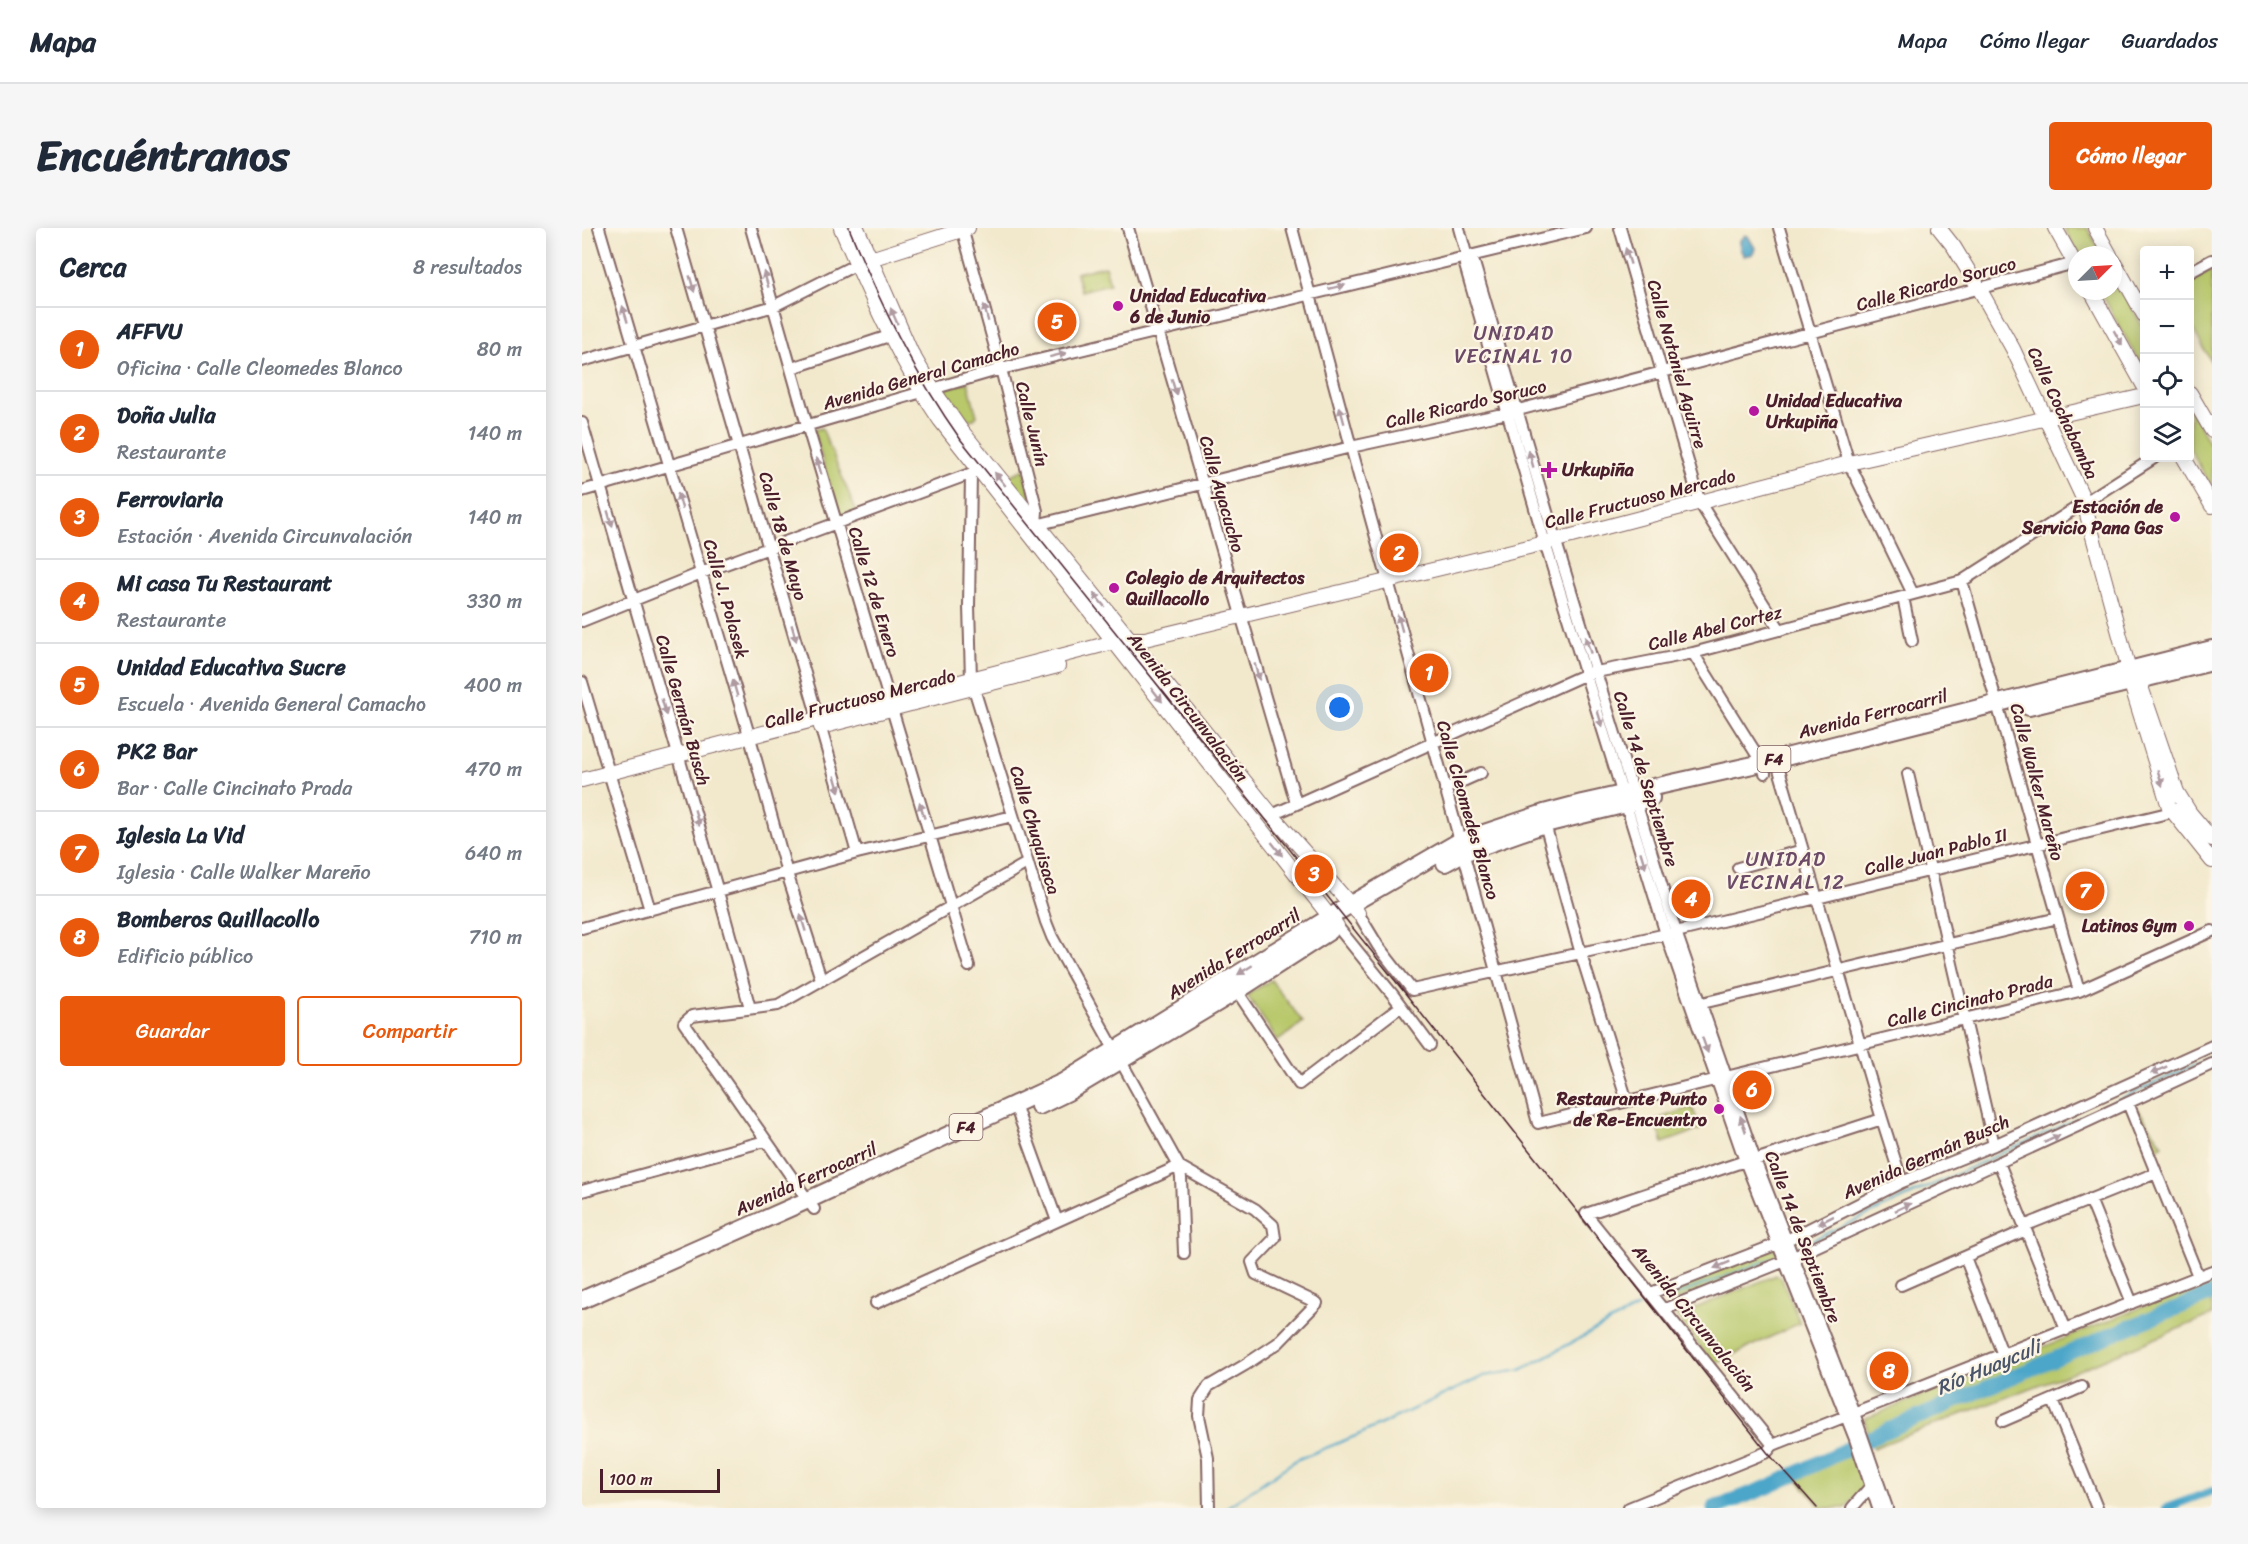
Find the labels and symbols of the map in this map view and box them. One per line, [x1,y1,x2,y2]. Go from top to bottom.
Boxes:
north arrow [2068,246,2122,300]
one-way arrow [1623,247,1632,265]
street label: Calle Ricardo Soruco [1852,247,2020,321]
one-way arrow [761,270,770,288]
one-way arrow [688,275,697,293]
street label: Calle Nataniel Aguirre [1638,276,1717,453]
place label: Unidad Educativa 6 de Junio [1129,280,1267,333]
one-way arrow [1328,282,1346,292]
marker: Unidad Educativa 6 de Junio [1111,299,1125,313]
pin: 5 [1038,300,1076,344]
one-way arrow [981,304,990,322]
one-way arrow [620,305,629,323]
one-way arrow [889,307,899,325]
district label: UNIDAD VECINAL 10 [1454,316,1574,374]
one-way arrow [2113,330,2123,347]
street label: Avenida General Camacho [818,333,1023,420]
street label: Calle Cochabamba [2018,341,2108,485]
one-way arrow [1049,350,1067,360]
street label: Calle Ricardo Soruco [1382,370,1550,438]
street label: Calle Junín [1006,378,1058,470]
one-way arrow [1170,378,1179,396]
place label: Unidad Educativa Urkupiña [1766,385,1903,438]
marker: Unidad Educativa Urkupiña [1747,404,1761,418]
one-way arrow [1337,406,1346,424]
street label: Calle Ayacucho [1190,432,1254,556]
one-way arrow [1526,450,1535,468]
place label: Urkupiña [1562,454,1635,486]
one-way arrow [814,457,823,475]
street label: Calle Fructuoso Mercado [1541,460,1739,538]
marker: Urkupiña [1540,461,1558,479]
street label: Calle 18 de Mayo [749,468,817,604]
one-way arrow [993,471,1006,487]
place label: Estación de Servicio Pana Gas [2021,491,2164,544]
one-way arrow [675,492,684,510]
one-way arrow [606,510,615,528]
marker: Estación de Servicio Pana Gas [2168,510,2182,524]
street label: Calle 12 de Enero [839,523,909,661]
pin: 2 [1380,530,1418,576]
street label: Calle J. Polasek [694,535,758,663]
place label: Colegio de Arquitectos Quillacollo [1125,562,1305,615]
marker: Colegio de Arquitectos Quillacollo [1107,581,1121,595]
one-way arrow [1093,593,1106,608]
street label: Calle Abel Cortez [1645,596,1786,660]
one-way arrow [1394,614,1404,632]
one-way arrow [789,624,799,642]
street label: Avenida Circunvalación [1118,624,1257,789]
street label: Calle Germán Busch [646,631,720,789]
one-way arrow [1583,636,1593,654]
pin: 1 [1410,650,1448,696]
street label: Calle Fructuoso Mercado [761,660,959,738]
one-way arrow [1253,663,1262,681]
one-way arrow [730,679,739,697]
street label: Avenida Ferrocarril [1794,680,1952,748]
one-way arrow [1150,687,1163,703]
street label: Calle 14 de Septiembre [1604,687,1688,871]
your location [1325,693,1354,722]
one-way arrow [660,698,669,716]
street label: Calle Walker Mareño [2001,700,2073,864]
one-way arrow [1596,710,1605,728]
street label: Calle Cleomedes Blanco [1427,717,1509,903]
road number: F4 [1758,746,1790,772]
street label: Calle Chuquisaca [1000,761,1070,899]
one-way arrow [2156,769,2165,787]
one-way arrow [833,775,842,793]
one-way arrow [917,801,926,819]
one-way arrow [693,809,702,827]
street label: Calle Juan Pablo II [1861,819,2011,885]
one-way arrow [1270,841,1282,856]
district label: UNIDAD VECINAL 12 [1727,842,1845,900]
one-way arrow [1639,851,1649,869]
pin: 3 [1294,852,1334,896]
pin: 7 [2066,868,2104,914]
pin: 4 [1672,876,1710,922]
street label: Avenida Ferrocarril [1160,899,1308,1009]
place label: Latinos Gym [2082,910,2177,942]
one-way arrow [798,914,807,932]
marker: Latinos Gym [2182,919,2196,933]
one-way arrow [1237,965,1253,976]
street label: Calle Cincinato Prada [1884,965,2057,1037]
one-way arrow [1700,1036,1710,1054]
one-way arrow [2149,1065,2167,1075]
pin: 6 [1732,1068,1772,1112]
place label: Restaurante Punto de Re-Encuentro [1556,1083,1708,1136]
marker: Restaurante Punto de Re-Encuentro [1712,1102,1726,1116]
street label: Avenida Germán Busch [1836,1106,2015,1209]
road number: F4 [950,1114,982,1140]
one-way arrow [1738,1115,1747,1133]
street label: Avenida Ferrocarril [729,1133,883,1225]
one-way arrow [2043,1134,2060,1143]
street label: Calle 14 de Septiembre [1755,1146,1851,1328]
one-way arrow [1895,1202,1912,1211]
one-way arrow [1818,1216,1835,1225]
street label: Avenida Circunvalación [1623,1236,1764,1400]
one-way arrow [1713,1261,1731,1270]
water label: Río Huayculi [1931,1328,2050,1405]
pin: 8 [1870,1348,1908,1394]
scale bar [600,1466,720,1494]

